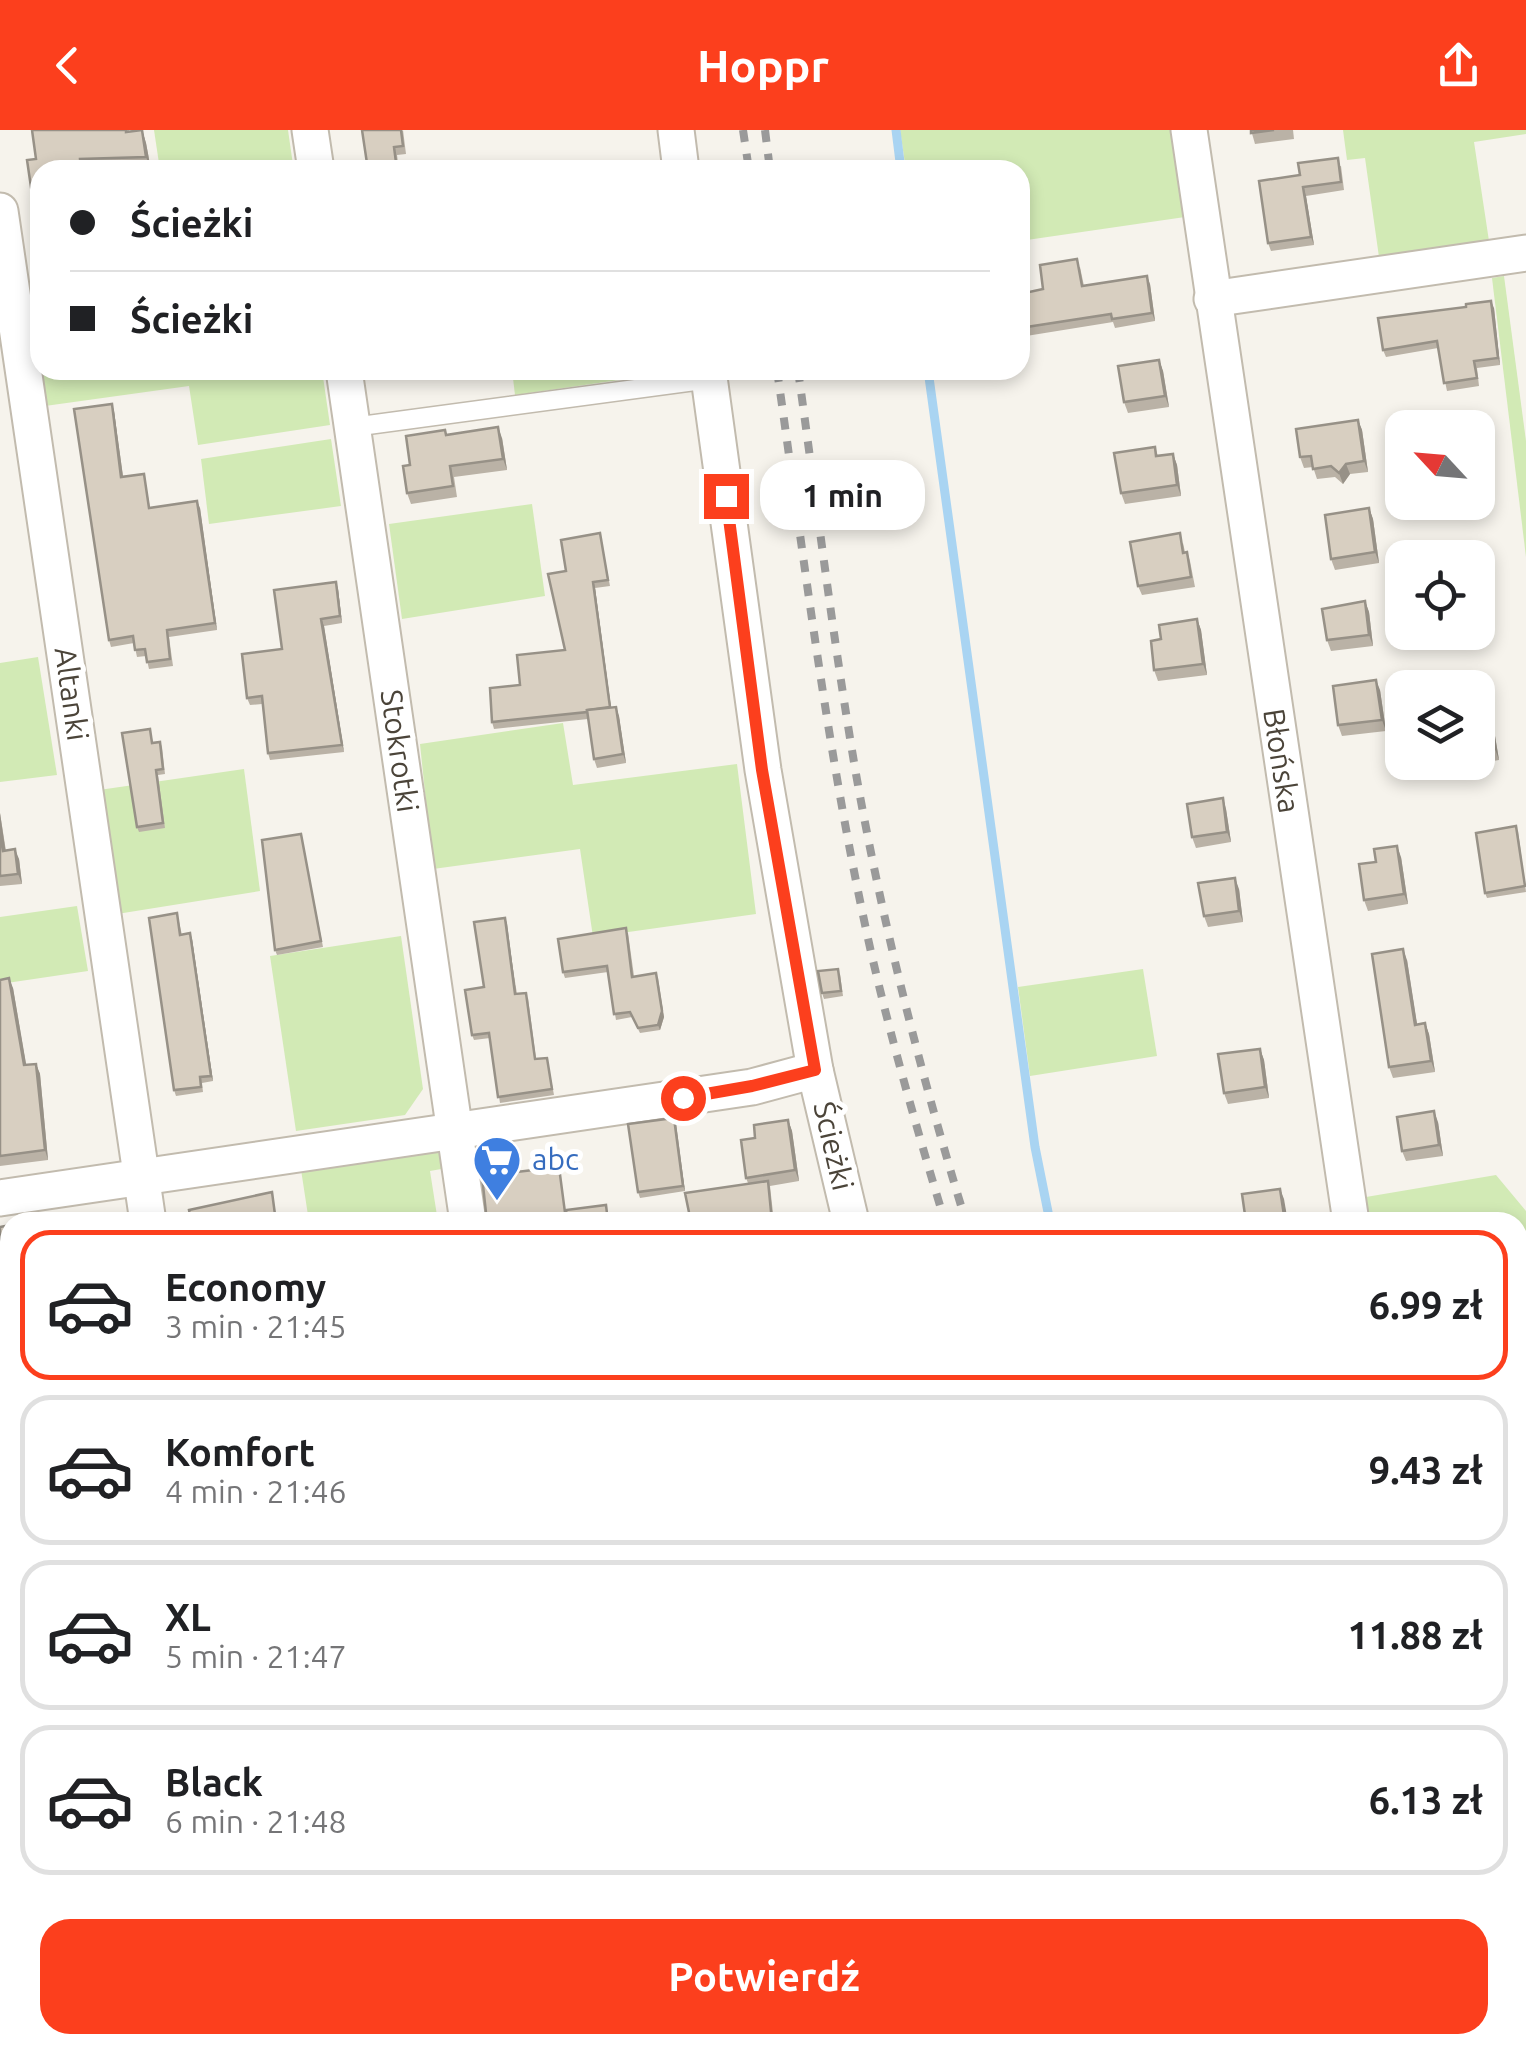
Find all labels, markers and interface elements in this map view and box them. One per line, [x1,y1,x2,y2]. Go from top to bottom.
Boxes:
icon: back [40,38,95,93]
icon: share [1431,38,1486,93]
text: Hoppr [697,40,829,91]
text: Ścieżki [130,202,253,244]
text: Ścieżki [130,298,253,340]
north arrow [1385,410,1495,520]
map controls [1385,410,1495,780]
callout: 1 min [761,461,926,531]
route end [704,474,749,519]
text: 1 min [802,477,883,513]
button: locate [1385,540,1495,650]
street label: Altanki [49,645,95,743]
button: layers [1385,670,1495,780]
street label: Stokrotki [375,687,425,814]
street label: Błońska [1257,706,1307,816]
route start [661,1076,706,1121]
street label: Ścieżki [807,1098,861,1193]
supermarket icon: abc [471,1134,523,1202]
place label: abc [532,1142,579,1176]
icon: car [45,1260,135,1350]
text: Economy [165,1266,326,1308]
text: 6.99 zł [1369,1284,1483,1326]
text: 3 min · 21:45 [165,1308,347,1344]
icon: car [45,1425,135,1515]
text: Komfort [165,1431,315,1473]
text: 9.43 zł [1369,1449,1483,1491]
text: 4 min · 21:46 [165,1473,347,1509]
icon: car [45,1590,135,1680]
text: XL [165,1596,211,1638]
text: 11.88 zł [1347,1614,1483,1656]
text: 5 min · 21:47 [165,1638,347,1674]
icon: car [45,1755,135,1845]
text: Black [165,1761,263,1803]
text: 6.13 zł [1369,1779,1483,1821]
text: 6 min · 21:48 [165,1803,347,1839]
button: Potwierdź [40,1919,1488,2034]

